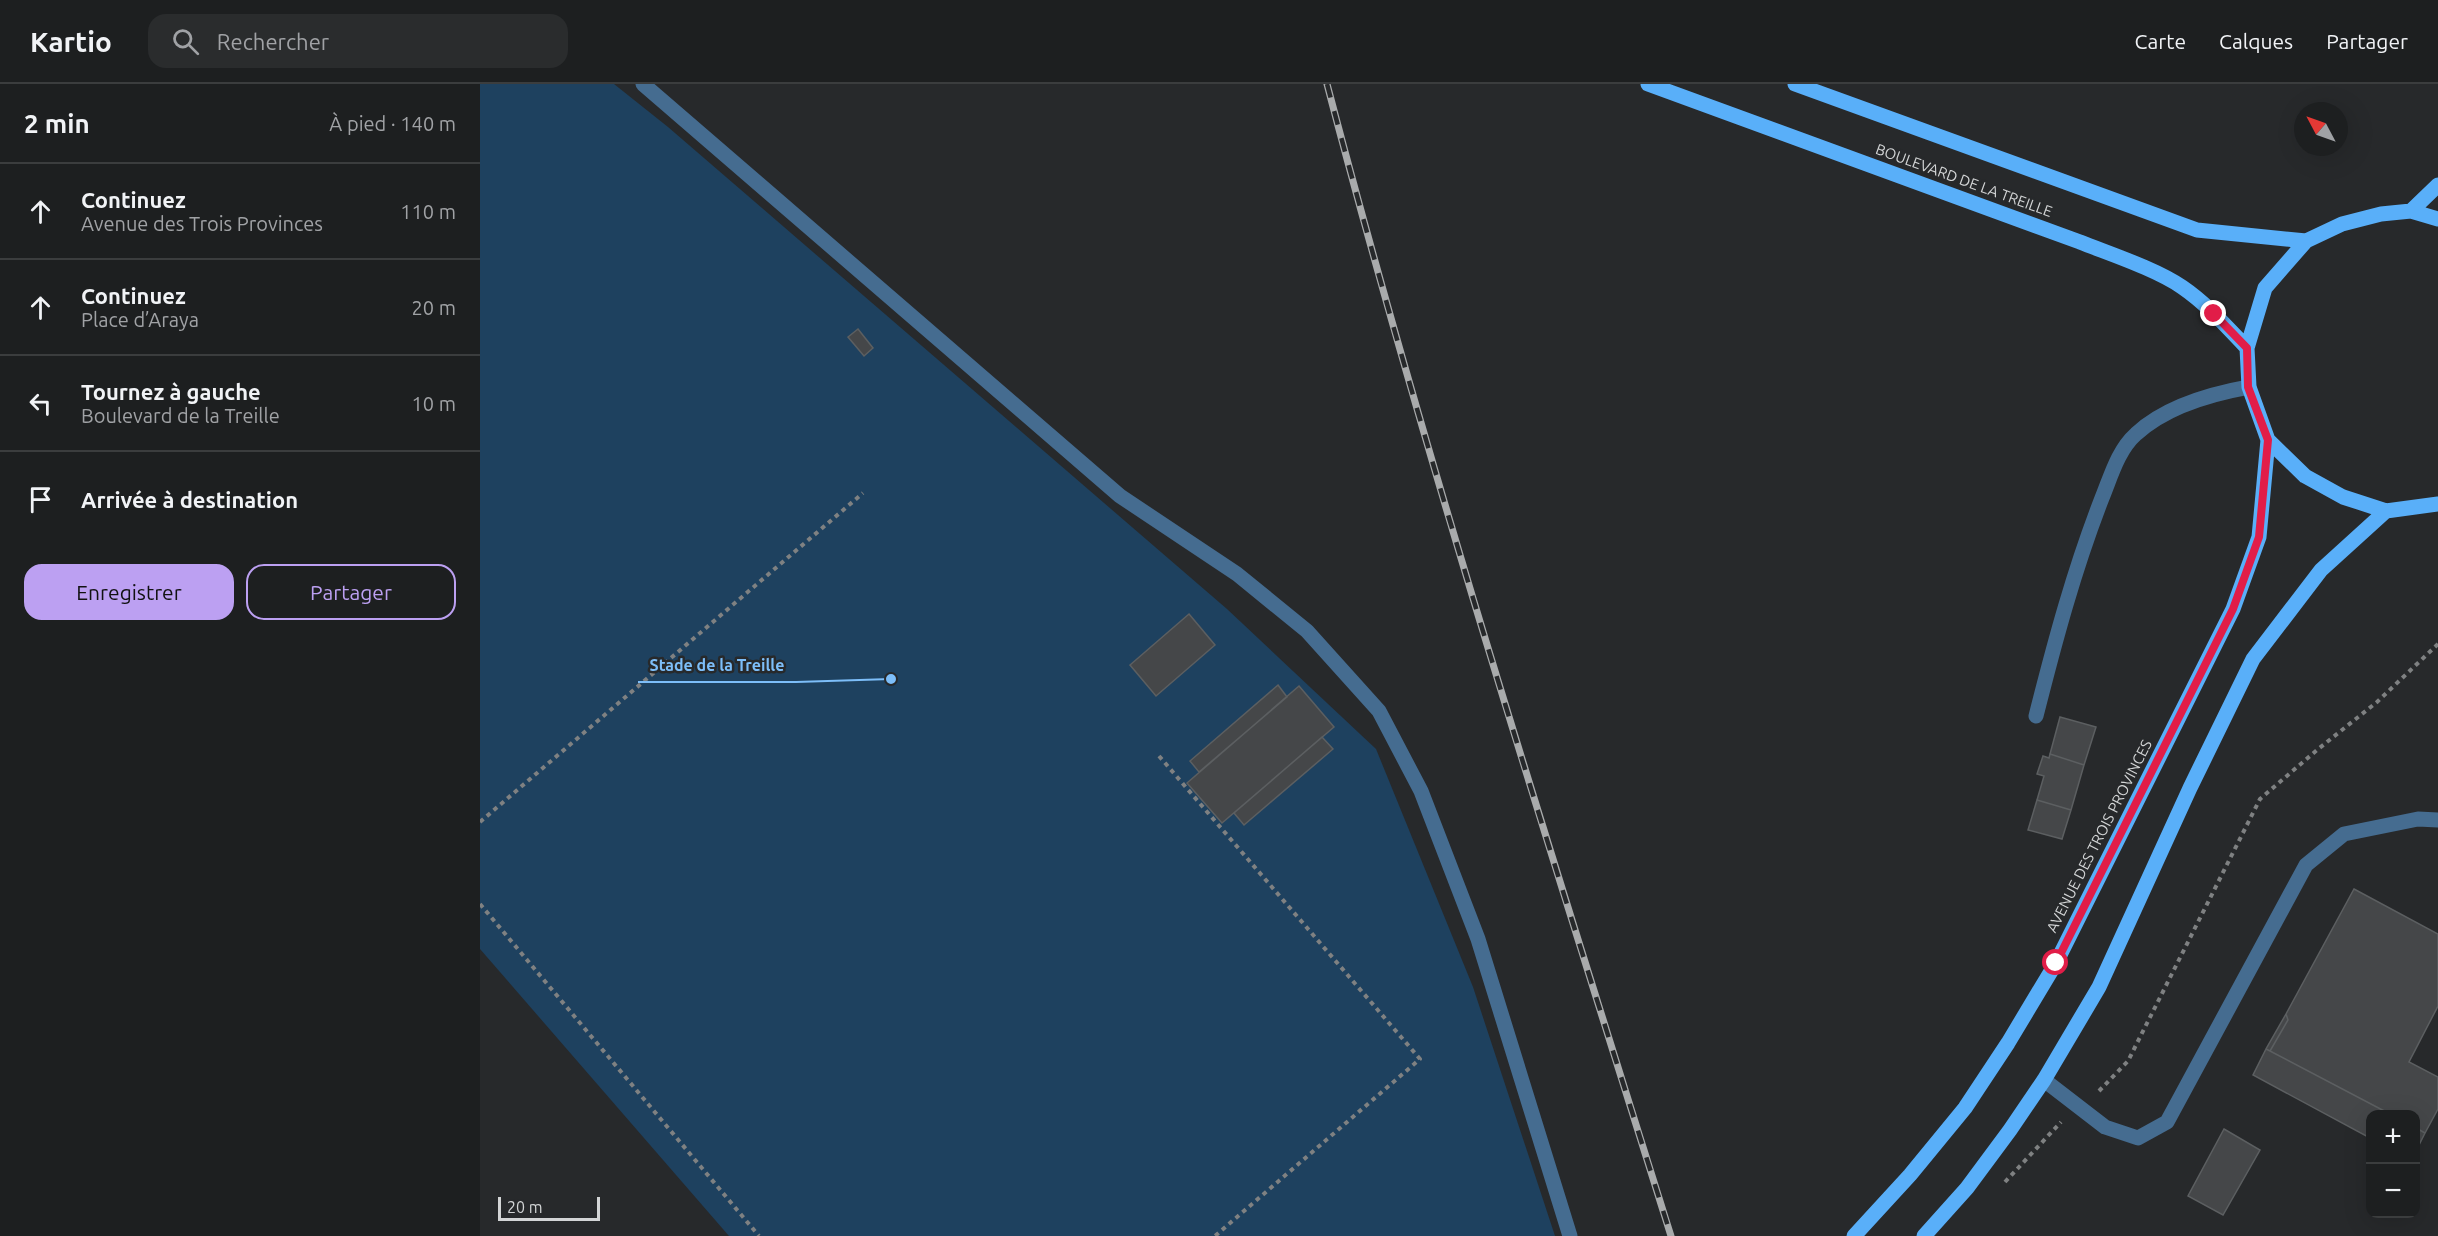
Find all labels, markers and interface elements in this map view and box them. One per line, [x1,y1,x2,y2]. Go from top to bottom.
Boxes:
search box [148,14,568,68]
icon: search [169,25,202,58]
text: Kartio [30,26,112,57]
text: Rechercher [217,29,329,54]
text: Carte [2135,29,2186,53]
text: Calques [2219,29,2293,53]
text: Partager [2326,29,2408,53]
north arrow [2294,102,2348,156]
text: 2 min [24,109,90,138]
text: À pied · 140 m [329,112,456,135]
street label: BOULEVARD DE LA TREILLE [1873,140,2055,220]
text: Continuez [81,187,186,212]
icon: ahead [24,195,57,228]
text: 110 m [400,200,456,223]
text: Avenue des Trois Provinces [81,212,323,235]
text: Continuez [81,283,186,308]
icon: ahead [24,291,57,324]
text: 20 m [412,296,456,319]
route end [2200,300,2226,326]
text: Place d’Araya [81,308,199,331]
text: Tournez à gauche [81,379,261,404]
icon: left [24,387,57,420]
text: 10 m [412,392,456,415]
text: Boulevard de la Treille [81,404,280,427]
icon: arrive [24,483,57,516]
text: Arrivée à destination [81,487,298,512]
button: Enregistrer [24,564,234,620]
button: Partager [246,564,456,620]
callout: Stade de la Treille [638,648,796,682]
text: Stade de la Treille [650,656,784,674]
street label: AVENUE DES TROIS PROVINCES [2043,737,2155,935]
route start [2042,949,2068,975]
map controls [2366,1110,2420,1218]
button: + [2366,1110,2420,1164]
button: − [2366,1164,2420,1218]
scale bar [498,1194,600,1222]
text: 20 m [507,1198,543,1216]

